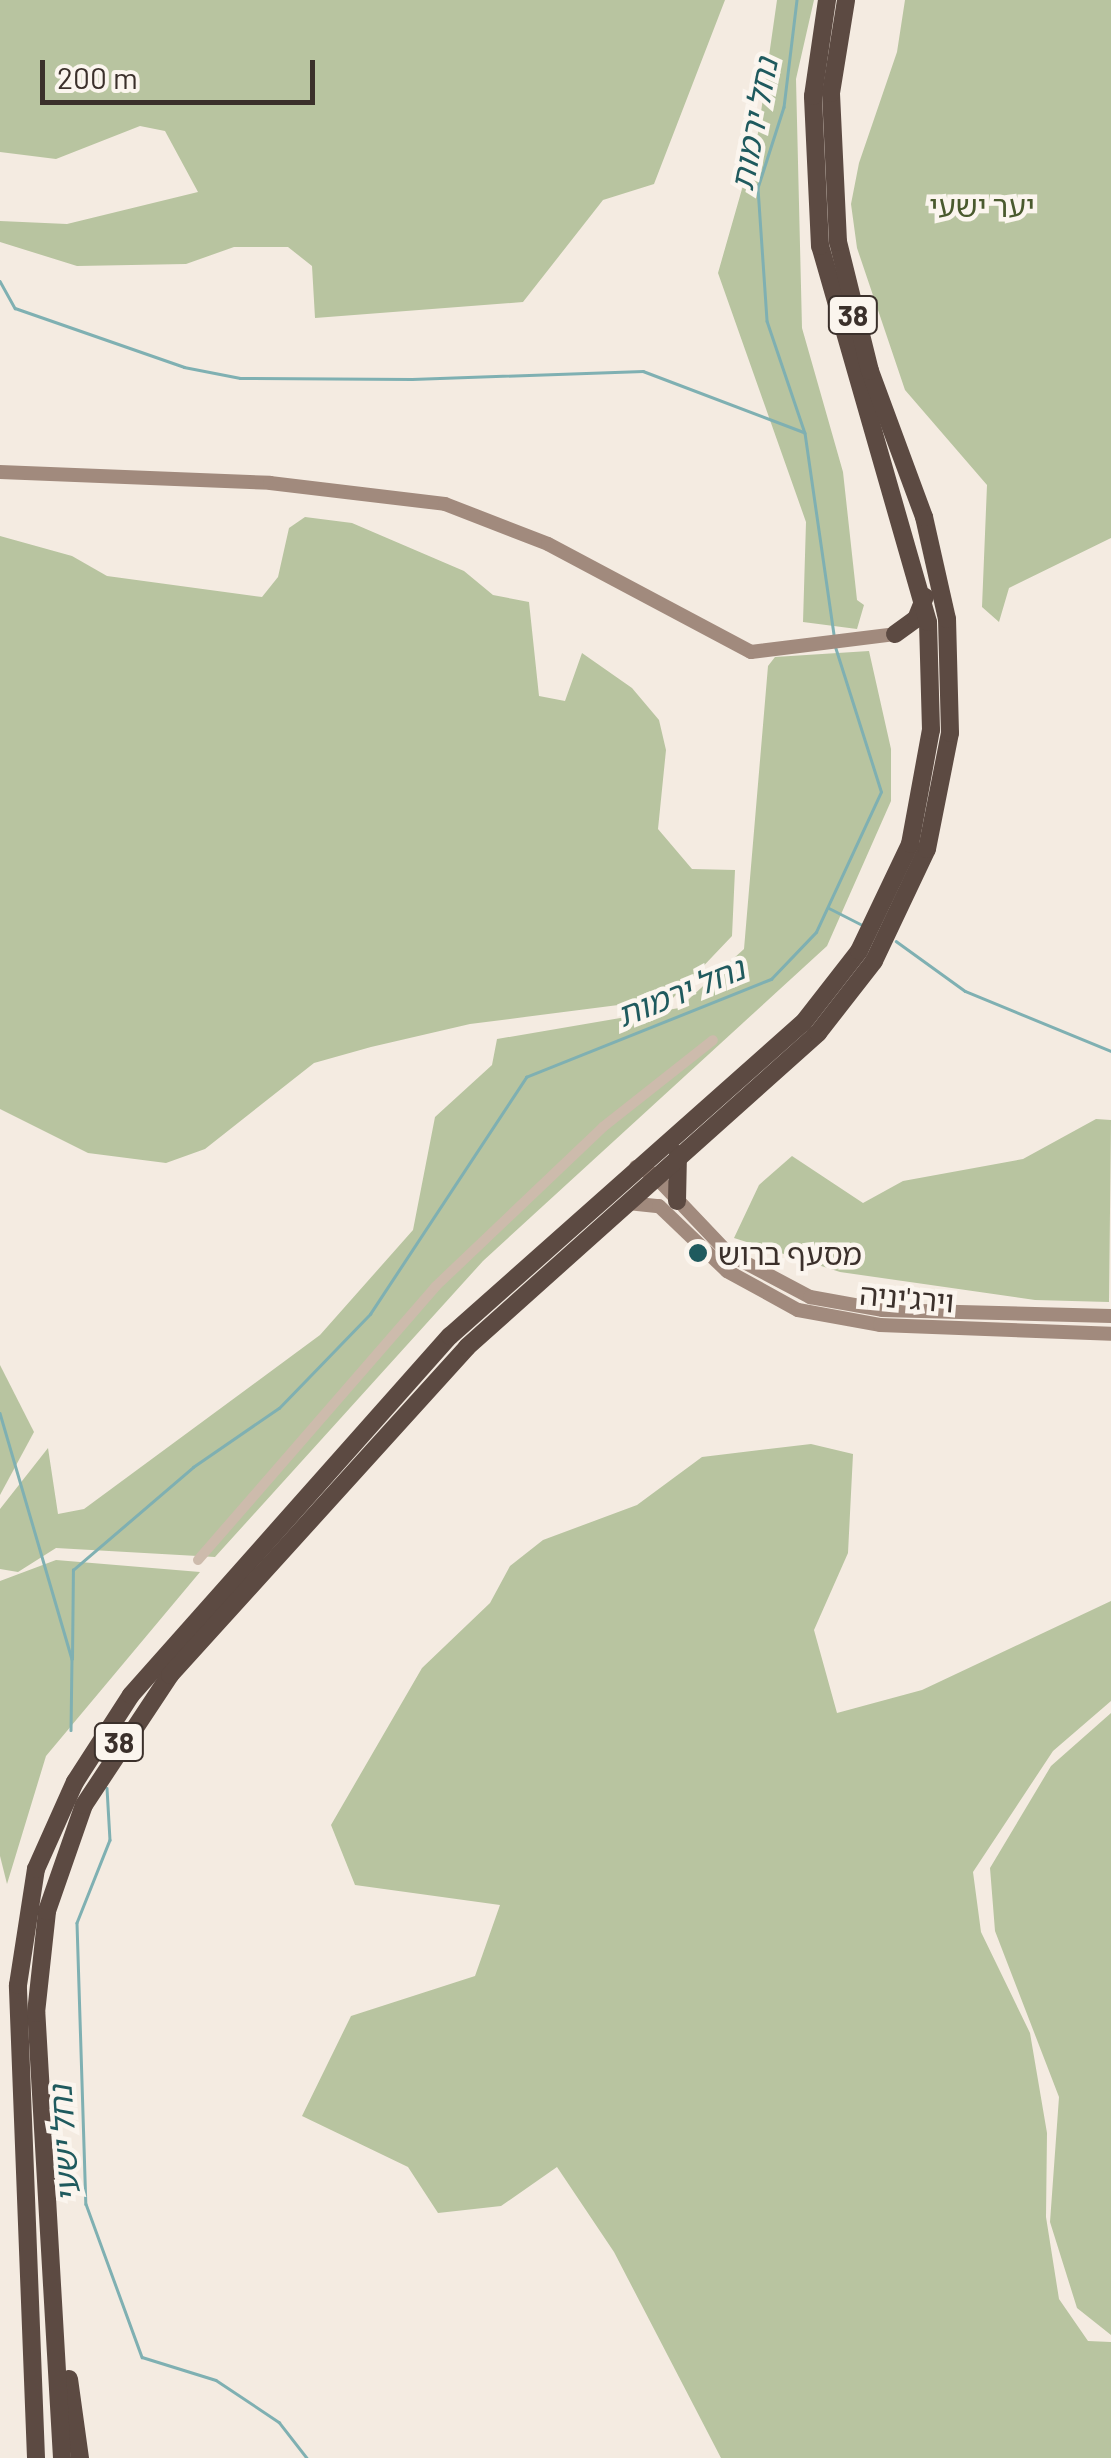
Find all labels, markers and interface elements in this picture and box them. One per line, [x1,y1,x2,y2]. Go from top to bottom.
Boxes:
scale bar [45,40,320,102]
water label: נחל ירמות [721,54,785,194]
text: 200 m [57,59,138,95]
park label: יער ישעי [929,187,1035,223]
road number: 38 [826,292,880,338]
water label: נחל ירמות [611,948,749,1034]
place label: מסעף ברוש [718,1235,862,1271]
marker: מסעף ברוש [687,1242,709,1264]
street label: וירג'יניה [858,1275,956,1319]
road number: 38 [92,1719,146,1765]
water label: נחל ישעי [40,2084,86,2204]

